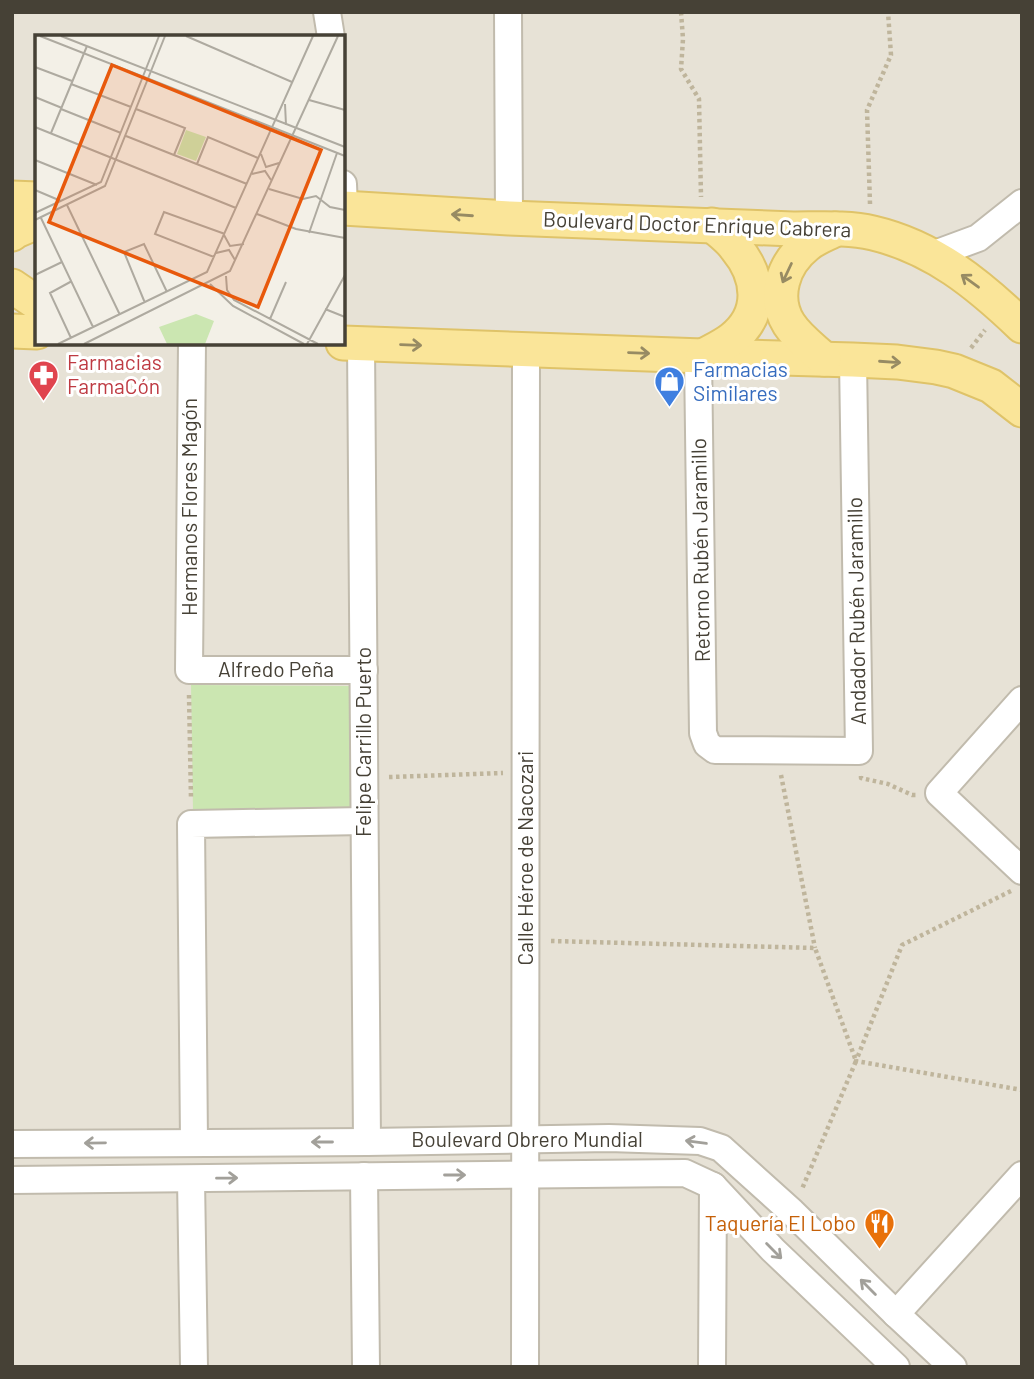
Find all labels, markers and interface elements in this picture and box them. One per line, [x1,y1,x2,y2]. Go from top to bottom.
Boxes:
inset map [35,35,345,345]
street label: Boulevard Doctor Enrique Cabrera [543,206,852,241]
one-way arrow [451,208,473,221]
one-way arrow [780,262,793,283]
one-way arrow [961,274,980,288]
one-way arrow [399,339,422,352]
one-way arrow [627,347,650,360]
place label: Farmacias FarmaCón [67,349,162,398]
place label: Farmacias Similares [693,356,788,405]
one-way arrow [879,356,901,369]
pharmacy icon: Farmacias FarmaCón [27,358,61,402]
shop icon: Farmacias Similares [653,365,687,409]
street label: Hermanos Flores Magón [176,398,201,616]
street label: Retorno Rubén Jaramillo [685,438,714,662]
street label: Andador Rubén Jaramillo [841,497,870,725]
street label: Felipe Carrillo Puerto [350,647,375,837]
street label: Alfredo Peña [218,656,334,681]
street label: Calle Héroe de Nacozari [512,751,537,965]
street label: Boulevard Obrero Mundial [411,1126,643,1151]
one-way arrow [311,1135,334,1149]
one-way arrow [685,1135,708,1148]
one-way arrow [83,1136,106,1150]
one-way arrow [443,1168,466,1182]
one-way arrow [216,1172,239,1185]
restaurant icon: Taquería El Lobo [862,1207,896,1251]
place label: Taquería El Lobo [705,1210,856,1235]
one-way arrow [766,1242,783,1259]
one-way arrow [859,1278,876,1295]

